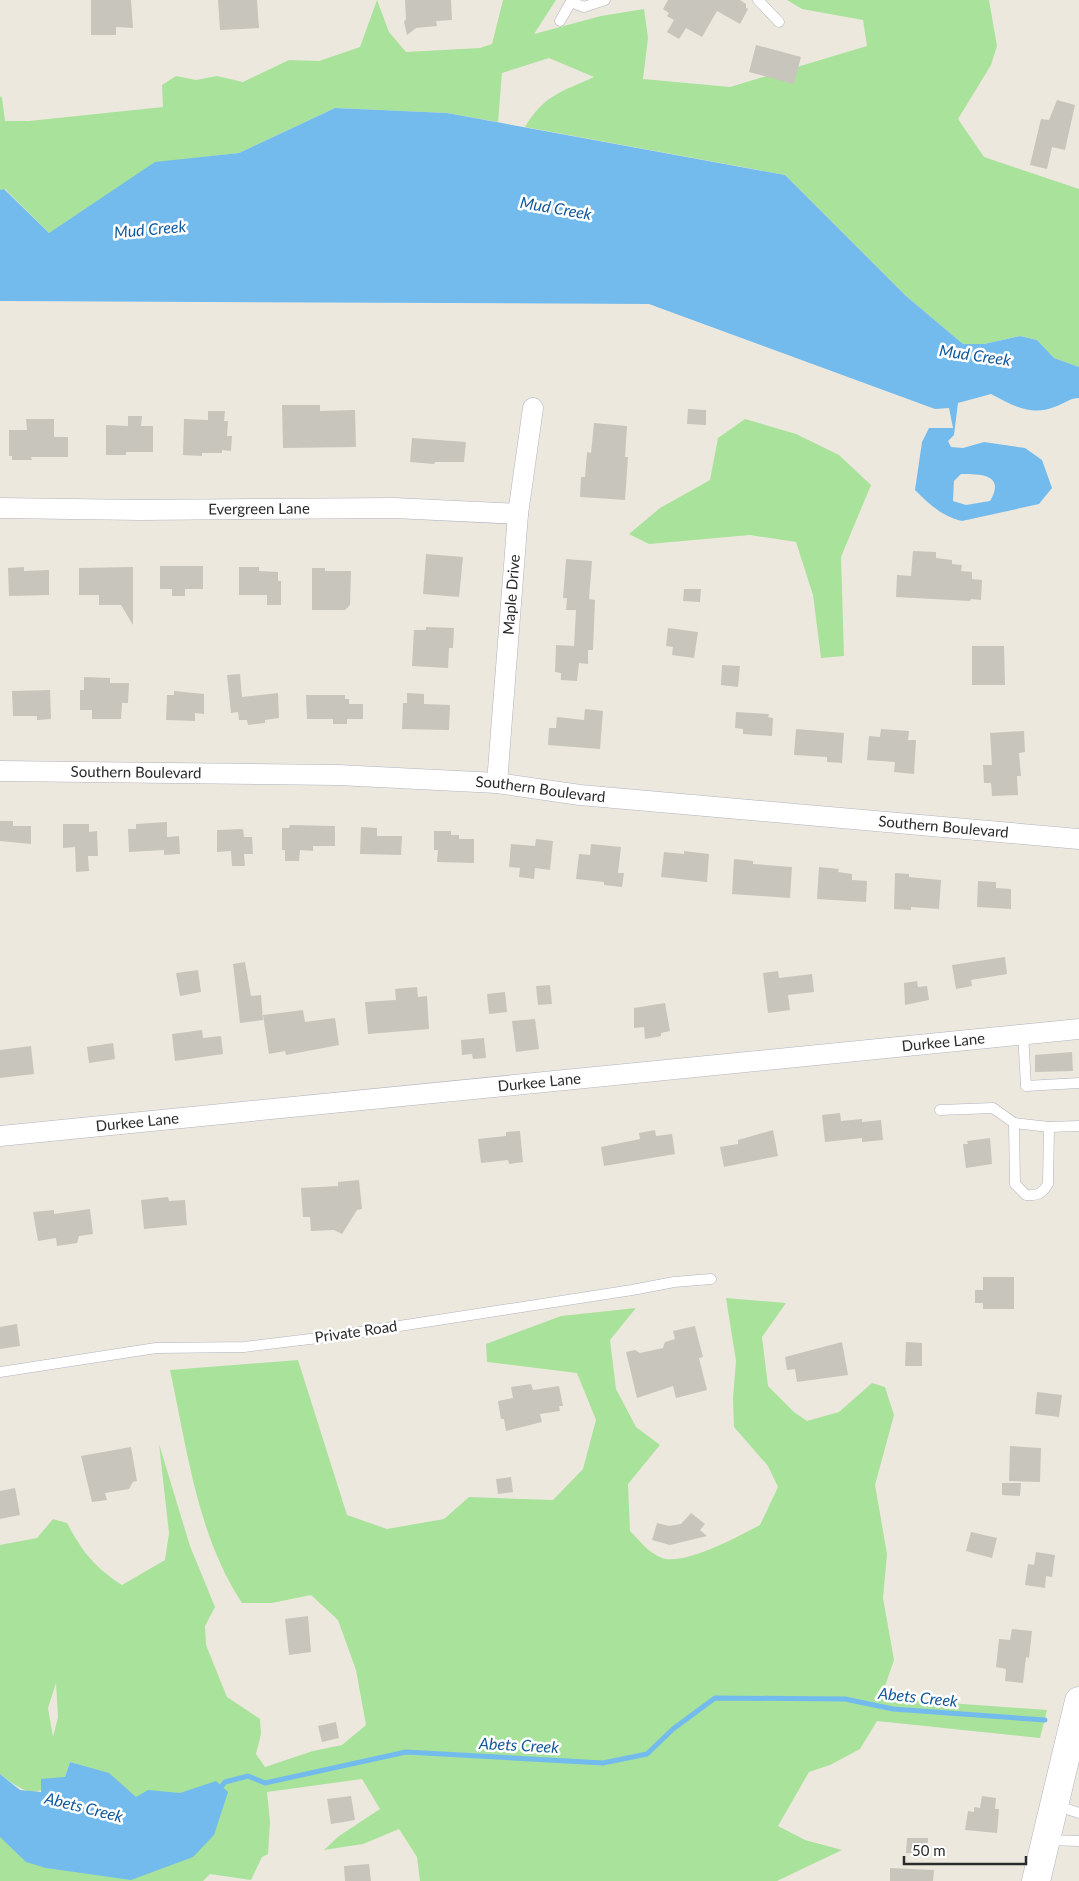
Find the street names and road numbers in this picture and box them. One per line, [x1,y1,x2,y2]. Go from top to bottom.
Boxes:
street label: Evergreen Lane [208,499,310,517]
street label: Maple Drive [499,553,523,635]
street label: Southern Boulevard [71,762,201,781]
street label: Southern Boulevard [475,772,606,805]
street label: Southern Boulevard [878,811,1010,841]
street label: Durkee Lane [901,1028,986,1055]
street label: Durkee Lane [497,1068,582,1095]
street label: Durkee Lane [95,1108,180,1134]
street label: Private Road [313,1316,398,1346]

